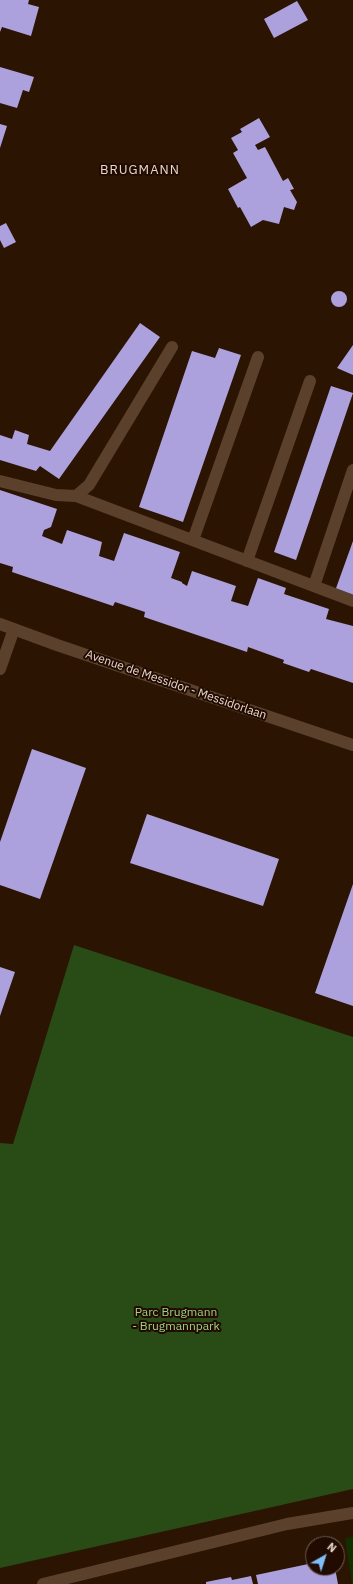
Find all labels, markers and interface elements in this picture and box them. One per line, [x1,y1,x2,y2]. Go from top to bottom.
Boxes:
district label: BRUGMANN [100,162,180,178]
street label: Avenue de Messidor - Messidorlaan [84,647,268,723]
park label: Parc Brugmann - Brugmannpark [132,1306,220,1334]
north arrow [305,1536,345,1576]
text: N [324,1540,339,1555]

